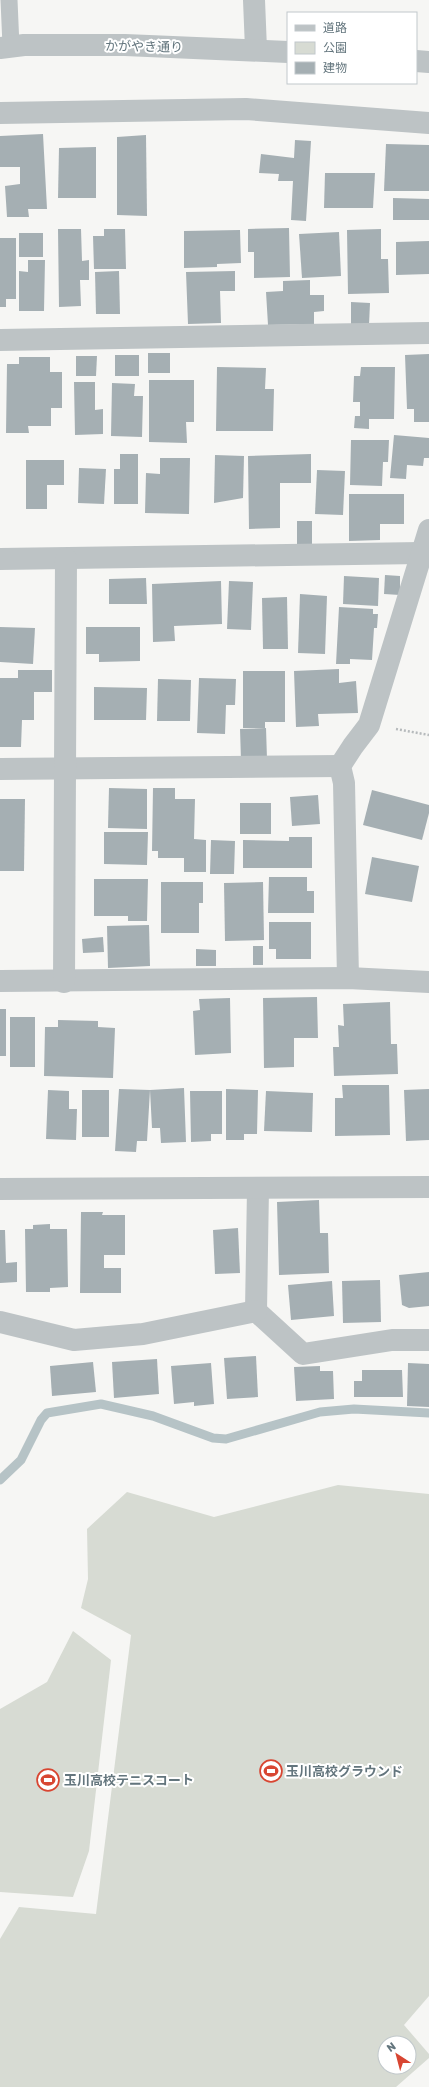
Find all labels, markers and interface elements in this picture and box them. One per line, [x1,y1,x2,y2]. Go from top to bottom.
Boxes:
legend [287,12,417,84]
text: 道路 [323,21,347,35]
street label: かがやき通り [105,38,183,55]
text: 公園 [323,41,347,55]
text: 建物 [323,61,347,75]
sports icon: 玉川高校グラウンド [258,1758,284,1784]
place label: 玉川高校グラウンド [286,1764,403,1779]
sports icon: 玉川高校テニスコート [35,1767,61,1793]
place label: 玉川高校テニスコート [64,1773,194,1788]
north arrow [377,2035,417,2075]
text: N [384,2040,399,2055]

